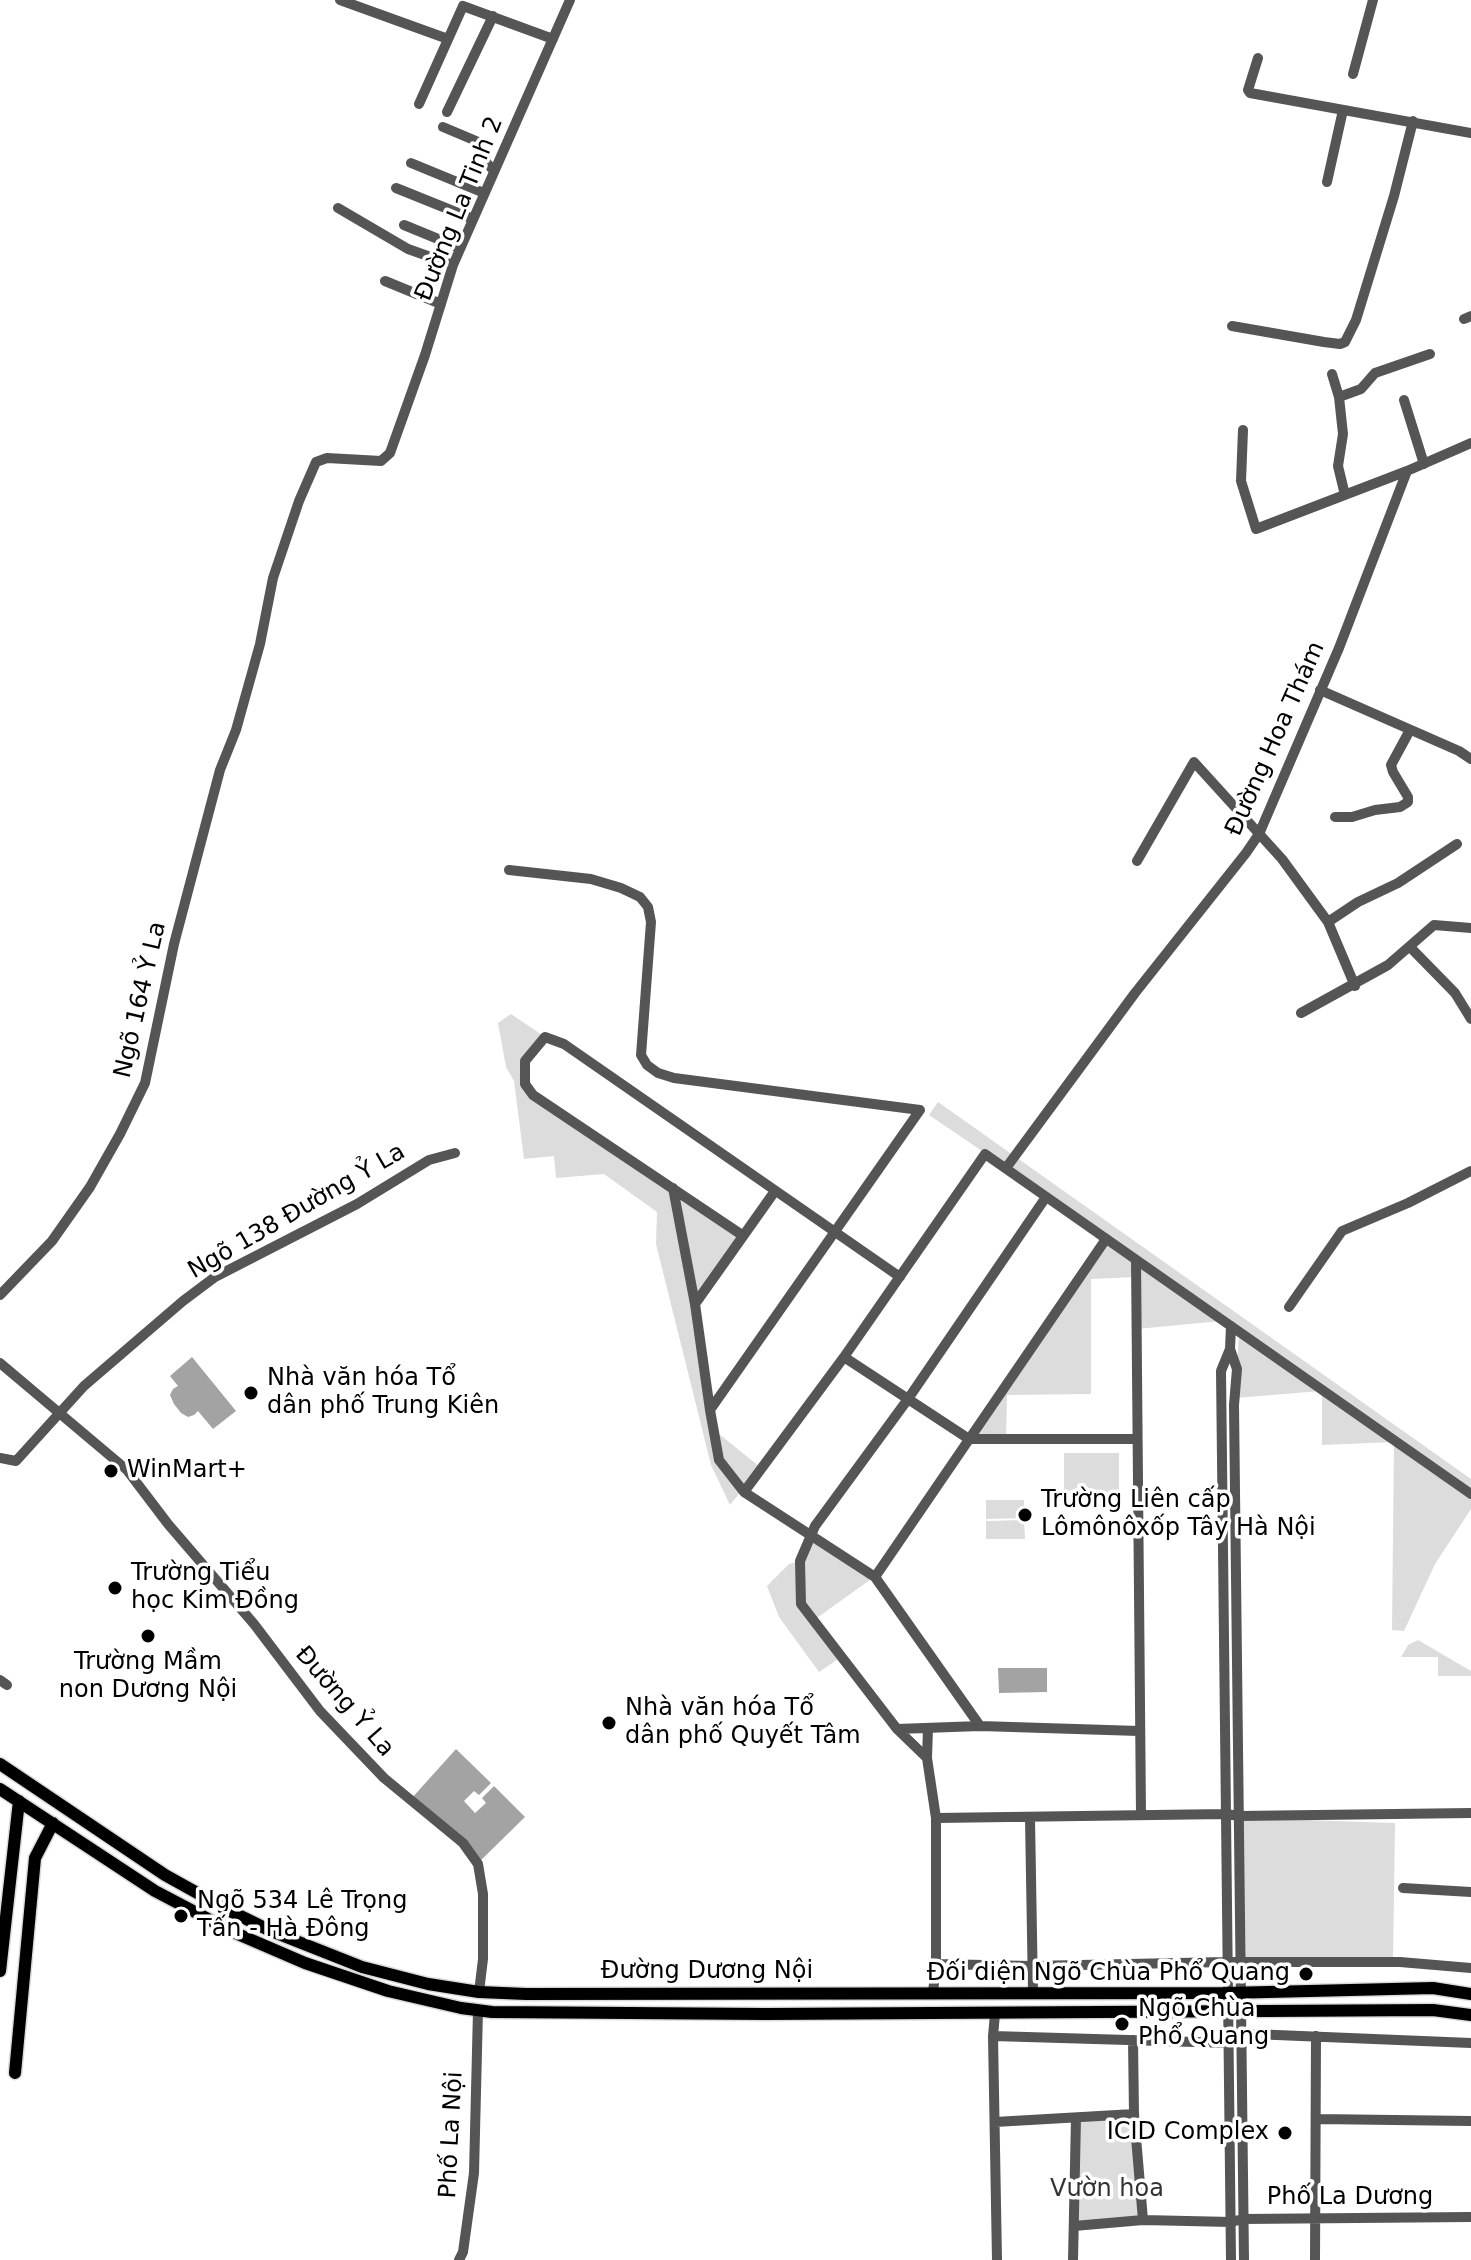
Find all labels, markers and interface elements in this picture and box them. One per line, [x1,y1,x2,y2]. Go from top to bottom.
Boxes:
street label: Đường La Tinh 2 [410,113,510,305]
street label: Đường Hoa Thám [1220,637,1332,841]
street label: Ngõ 164 Ỷ La [109,919,173,1081]
street label: Ngõ 138 Đường Ỷ La [183,1138,411,1286]
place label: Nhà văn hóa Tổ dân phố Trung Kiên [267,1365,499,1421]
marker: Nhà văn hóa Tổ dân phố Trung Kiên [242,1384,260,1402]
place label: WinMart+ [127,1457,247,1485]
marker: WinMart+ [102,1462,120,1480]
place label: Trường Liên cấp Lômônôxốp Tây Hà Nội [1041,1487,1316,1543]
marker: Trường Liên cấp Lômônôxốp Tây Hà Nội [1016,1506,1034,1524]
place label: Trường Tiểu học Kim Đồng [131,1560,299,1616]
marker: Trường Tiểu học Kim Đồng [106,1579,124,1597]
marker: Trường Mầm non Dương Nội [139,1627,157,1645]
street label: Đường Ỷ La [288,1641,400,1763]
place label: Trường Mầm non Dương Nội [59,1649,237,1705]
place label: Nhà văn hóa Tổ dân phố Quyết Tâm [625,1695,861,1751]
marker: Nhà văn hóa Tổ dân phố Quyết Tâm [600,1714,618,1732]
place label: Ngõ 534 Lê Trọng Tấn - Hà Đông [197,1888,407,1944]
marker: Ngõ 534 Lê Trọng Tấn - Hà Đông [172,1907,190,1925]
street label: Đường Dương Nội [601,1958,813,1986]
place label: Đối diện Ngõ Chùa Phổ Quang [927,1960,1290,1988]
marker: Đối diện Ngõ Chùa Phổ Quang [1297,1965,1315,1983]
place label: Ngõ Chùa Phổ Quang [1138,1996,1269,2052]
marker: Ngõ Chùa Phổ Quang [1113,2015,1131,2033]
street label: Phố La Nội [434,2071,470,2199]
place label: ICID Complex [1107,2119,1269,2147]
marker: ICID Complex [1276,2124,1294,2142]
park label: Vườn hoa [1050,2176,1164,2204]
street label: Phố La Dương [1267,2184,1433,2212]

